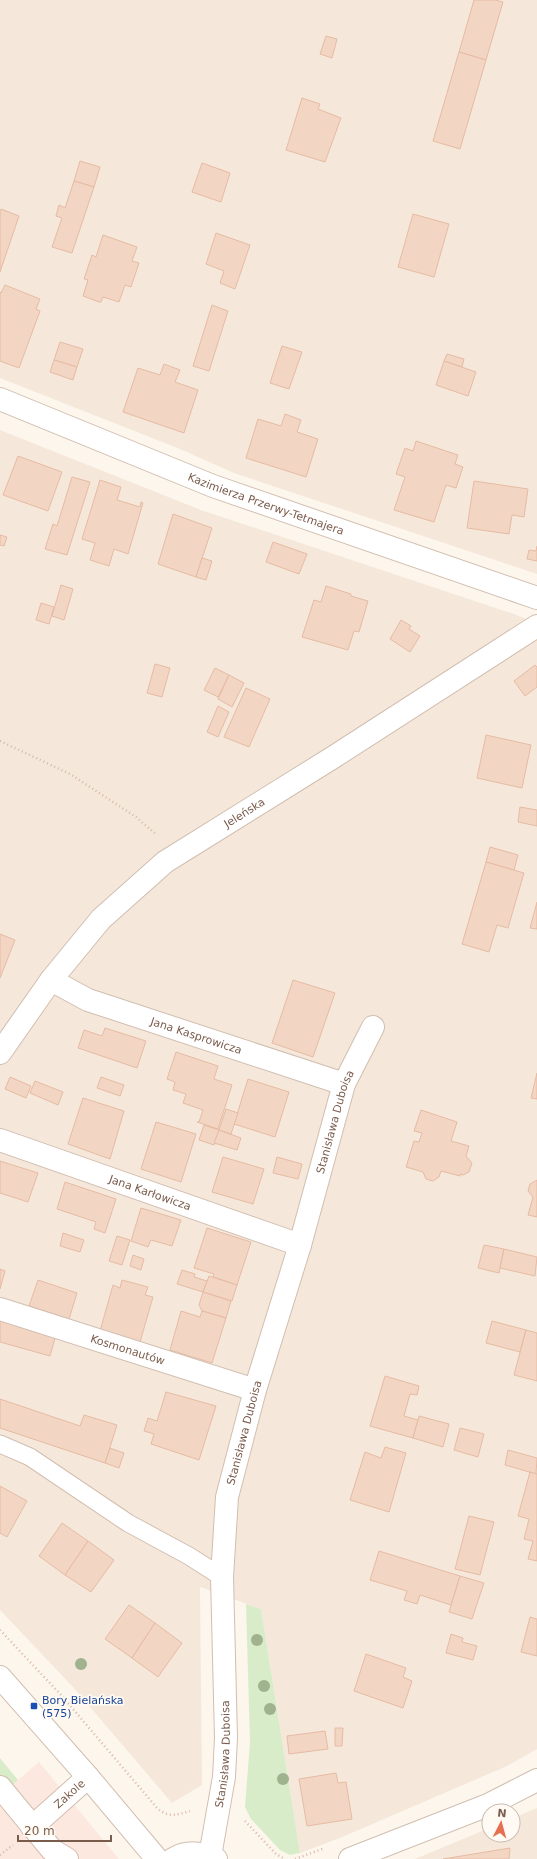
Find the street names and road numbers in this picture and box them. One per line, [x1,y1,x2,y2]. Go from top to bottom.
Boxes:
street label: Kazimierza Przerwy-Tetmajera [186,470,346,538]
street label: Jeleńska [221,796,267,831]
street label: Jana Kasprowicza [148,1015,243,1057]
street label: Stanisława Duboisa [314,1068,357,1175]
street label: Jana Karłowicza [106,1172,193,1213]
street label: Kosmonautów [89,1332,166,1368]
street label: Stanisława Duboisa [224,1379,265,1487]
street label: Stanisława Duboisa [213,1700,233,1809]
street label: Zakole [52,1777,88,1811]

